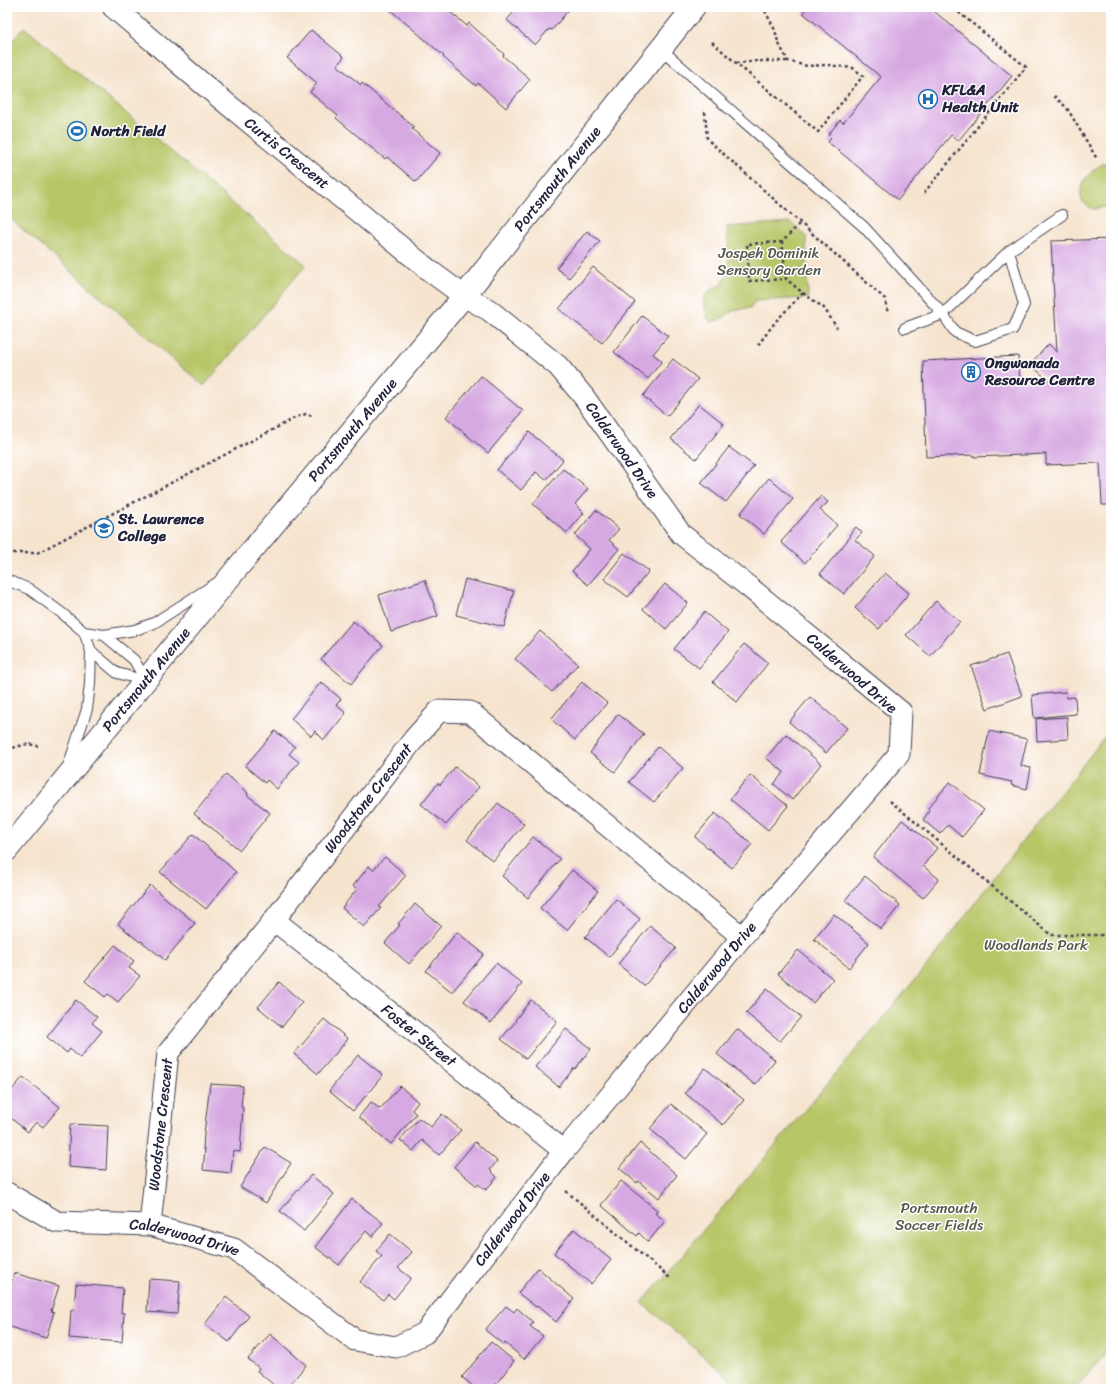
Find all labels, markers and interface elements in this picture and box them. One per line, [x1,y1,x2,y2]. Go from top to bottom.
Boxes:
place label: KFL&A Health Unit [941,77,1020,120]
hospital icon: KFL&A Health Unit [917,88,939,110]
street label: Curtis Crescent [238,110,336,196]
place label: North Field [90,118,166,144]
sports icon: North Field [66,120,88,142]
street label: Portsmouth Avenue [507,120,608,237]
park label: Jospeh Dominik Sensory Garden [717,240,821,283]
place label: Ongwanada Resource Centre [984,350,1095,393]
building icon: Ongwanada Resource Centre [960,361,982,383]
street label: Portsmouth Avenue [301,372,404,488]
street label: Calderwood Drive [579,396,665,504]
place label: St. Lawrence College [117,506,205,549]
school or university icon: St. Lawrence College [93,517,115,539]
street label: Portsmouth Avenue [95,621,197,738]
street label: Calderwood Drive [801,626,903,720]
street label: Woodstone Crescent [317,737,420,859]
street label: Calderwood Drive [670,916,763,1020]
park label: Woodlands Park [984,932,1089,958]
street label: Foster Street [375,997,463,1074]
street label: Woodstone Crescent [141,1056,180,1192]
street label: Calderwood Drive [467,1166,557,1272]
park label: Portsmouth Soccer Fields [895,1195,984,1238]
street label: Calderwood Drive [129,1211,246,1263]

